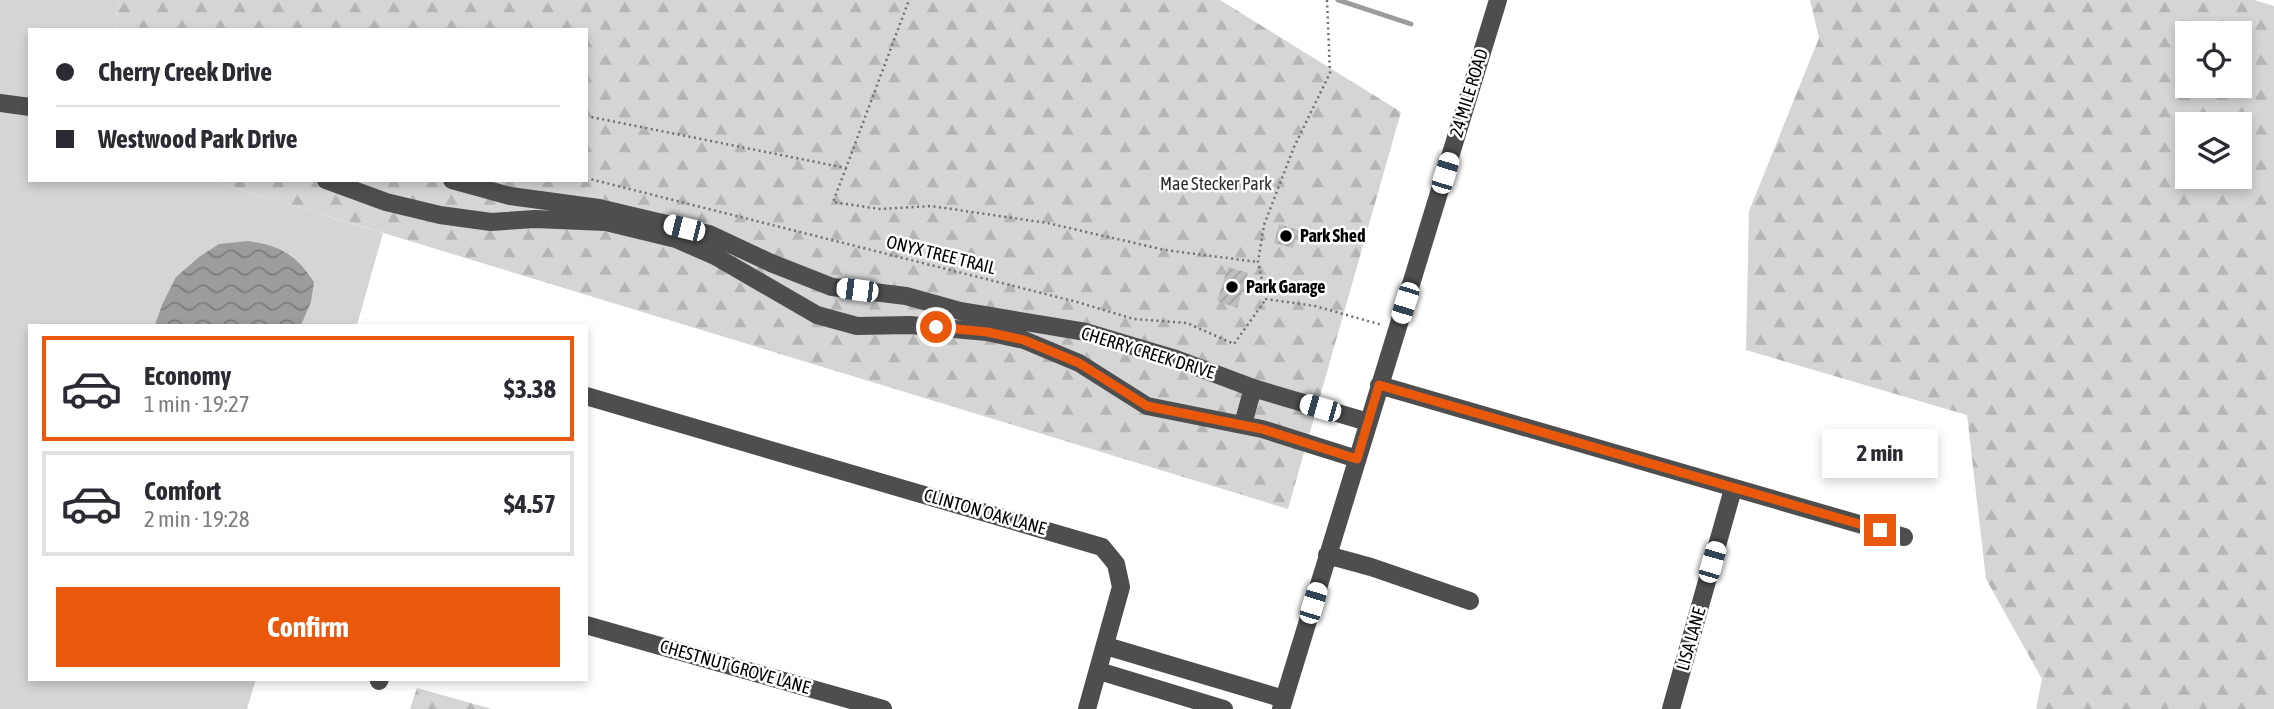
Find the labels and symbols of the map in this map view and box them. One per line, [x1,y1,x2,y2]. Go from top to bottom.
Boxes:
street label: 24 MILE ROAD [1445,46,1492,140]
car [1429,150,1462,196]
park label: Mae Stecker Park [1160,173,1272,194]
car [662,213,707,243]
place label: Park Shed [1300,225,1365,246]
marker: Park Shed [1278,228,1294,244]
street label: ONYX TREE TRAIL [884,231,998,278]
place label: Park Garage [1246,276,1325,297]
car [835,277,880,303]
marker: Park Garage [1224,279,1240,295]
car [1389,280,1422,326]
route start [920,311,952,343]
street label: CHERRY CREEK DRIVE [1079,322,1218,383]
car [1297,392,1344,424]
callout: 2 min [1822,428,1938,477]
street label: CLINTON OAK LANE [922,484,1049,539]
route end [1864,514,1896,546]
car [1697,539,1728,585]
car [1297,580,1330,626]
street label: LISA LANE [1672,605,1710,673]
street label: CHESTNUT GROVE LANE [658,635,813,698]

